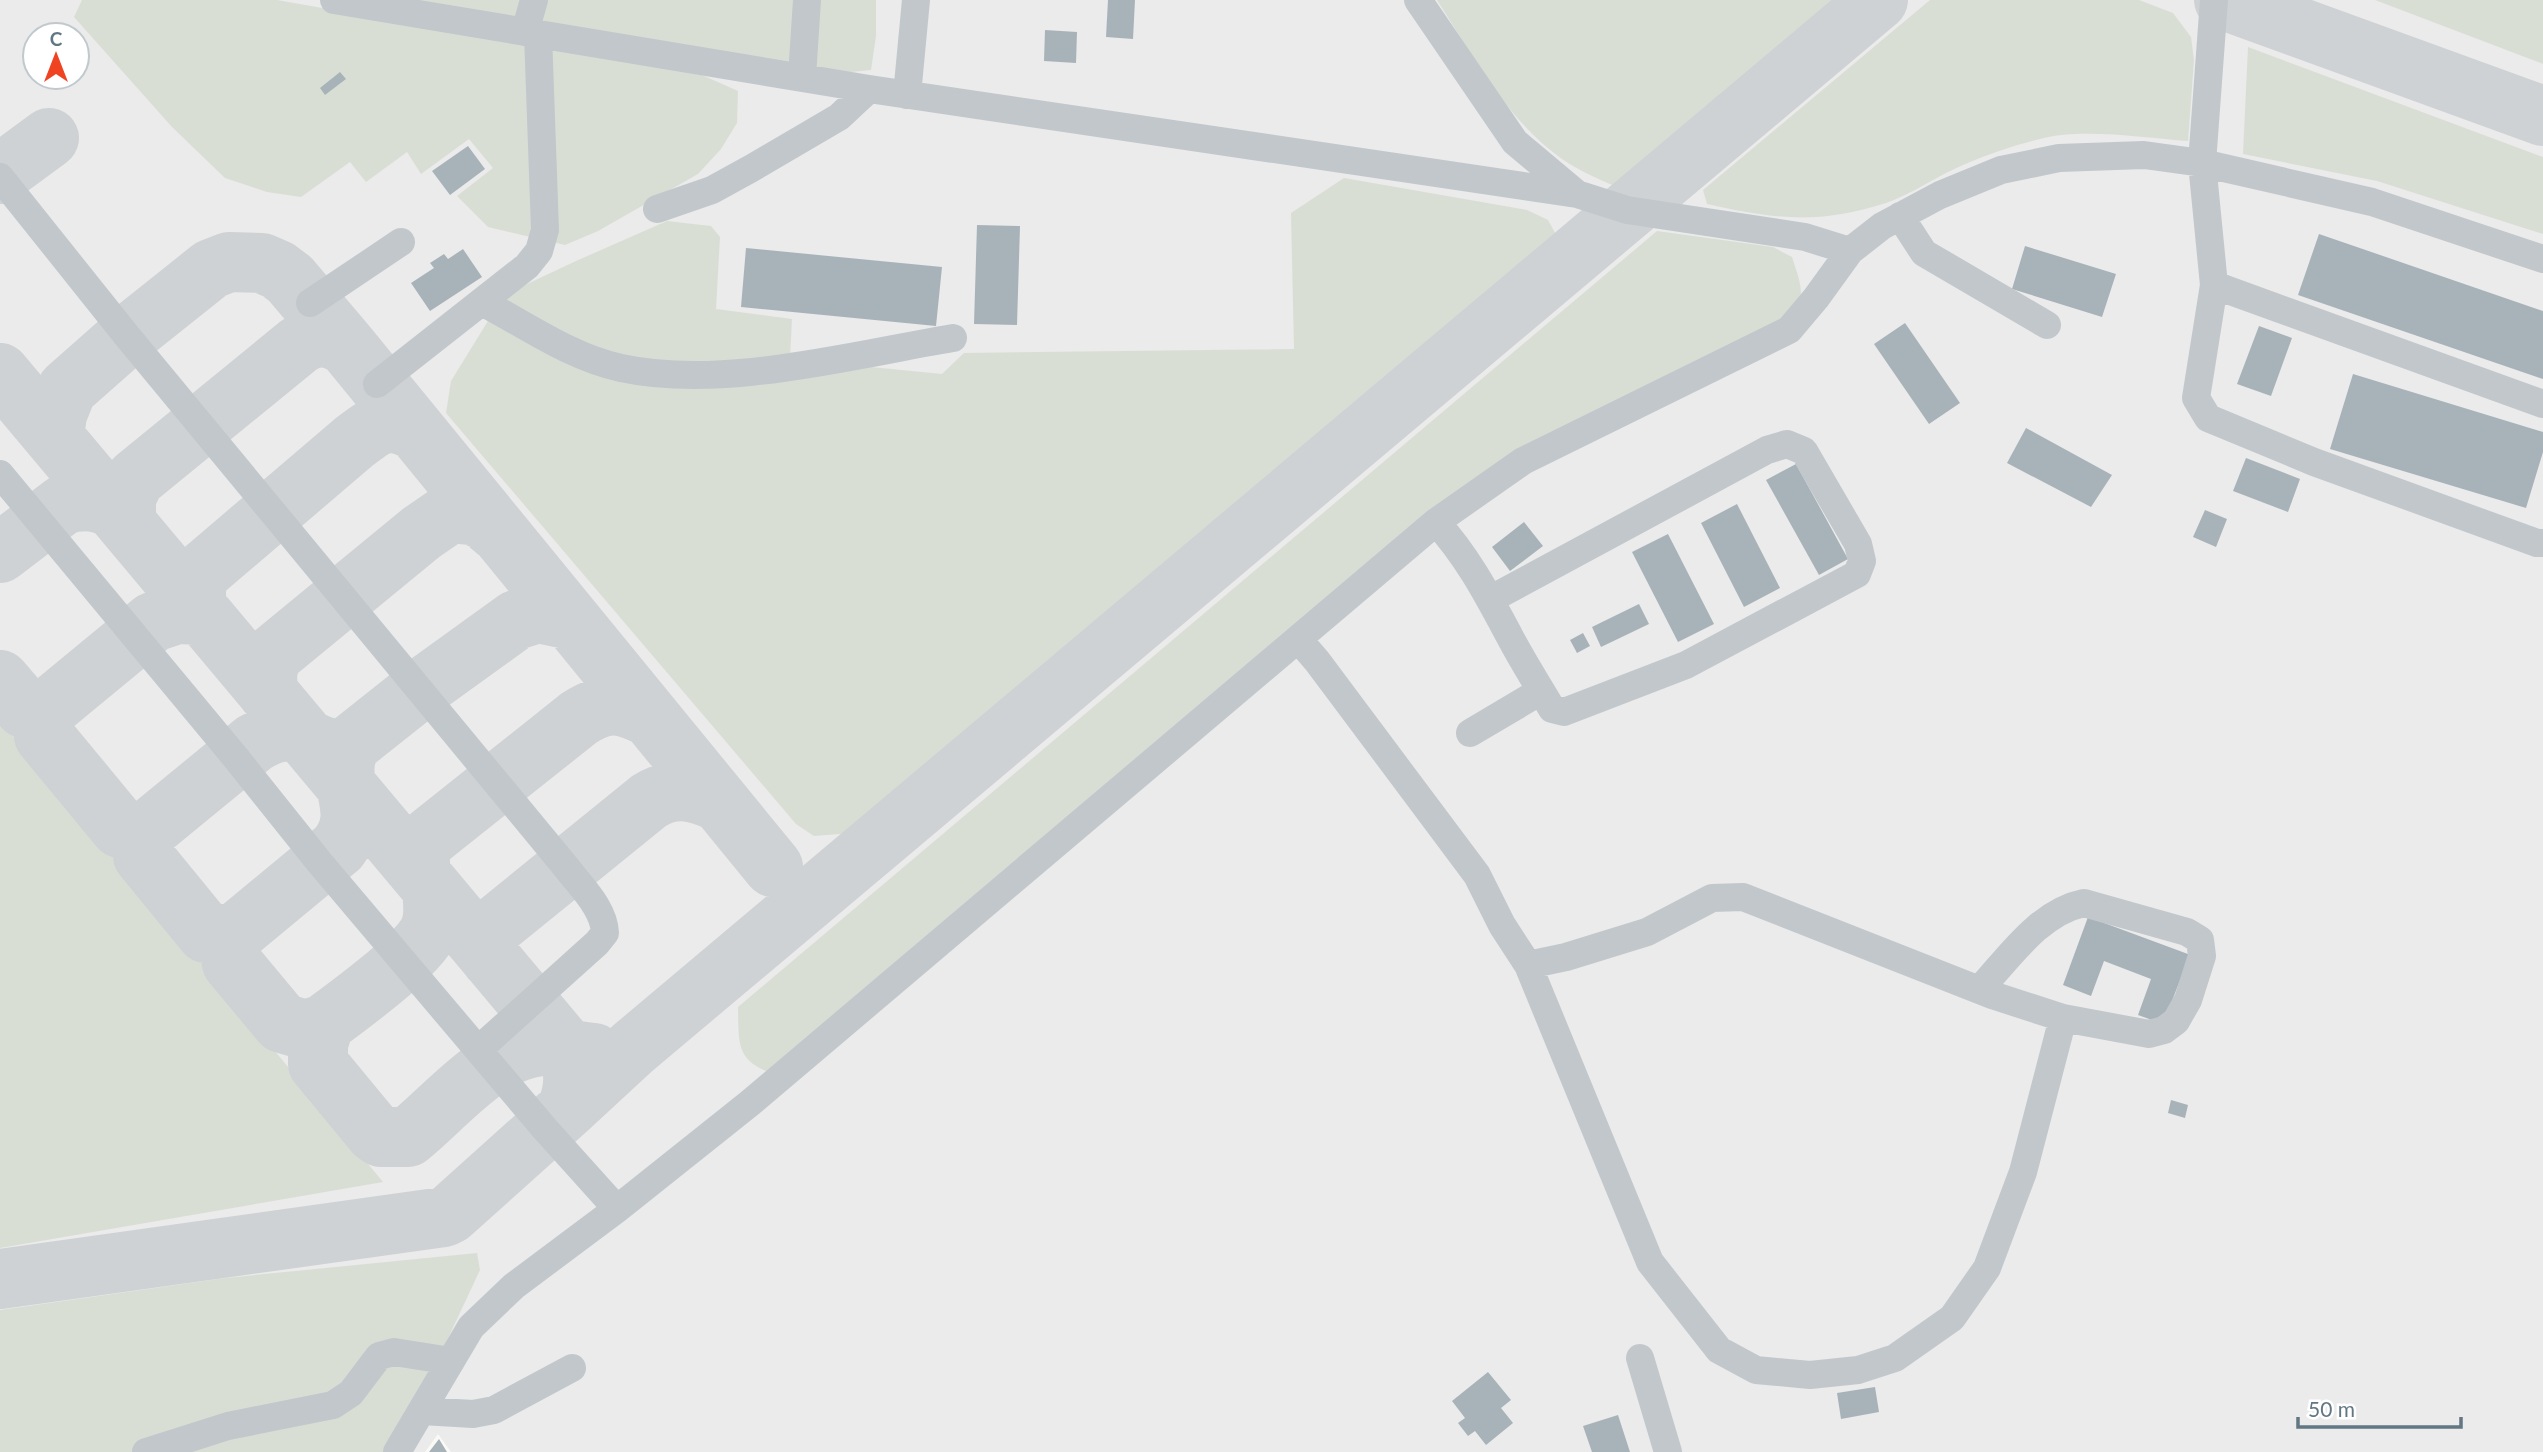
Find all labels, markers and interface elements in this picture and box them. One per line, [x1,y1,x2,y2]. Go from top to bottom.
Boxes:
north arrow [21,21,91,91]
text: С [50,27,63,50]
scale bar [2298,1386,2461,1430]
text: 50 m [2308,1396,2355,1421]

